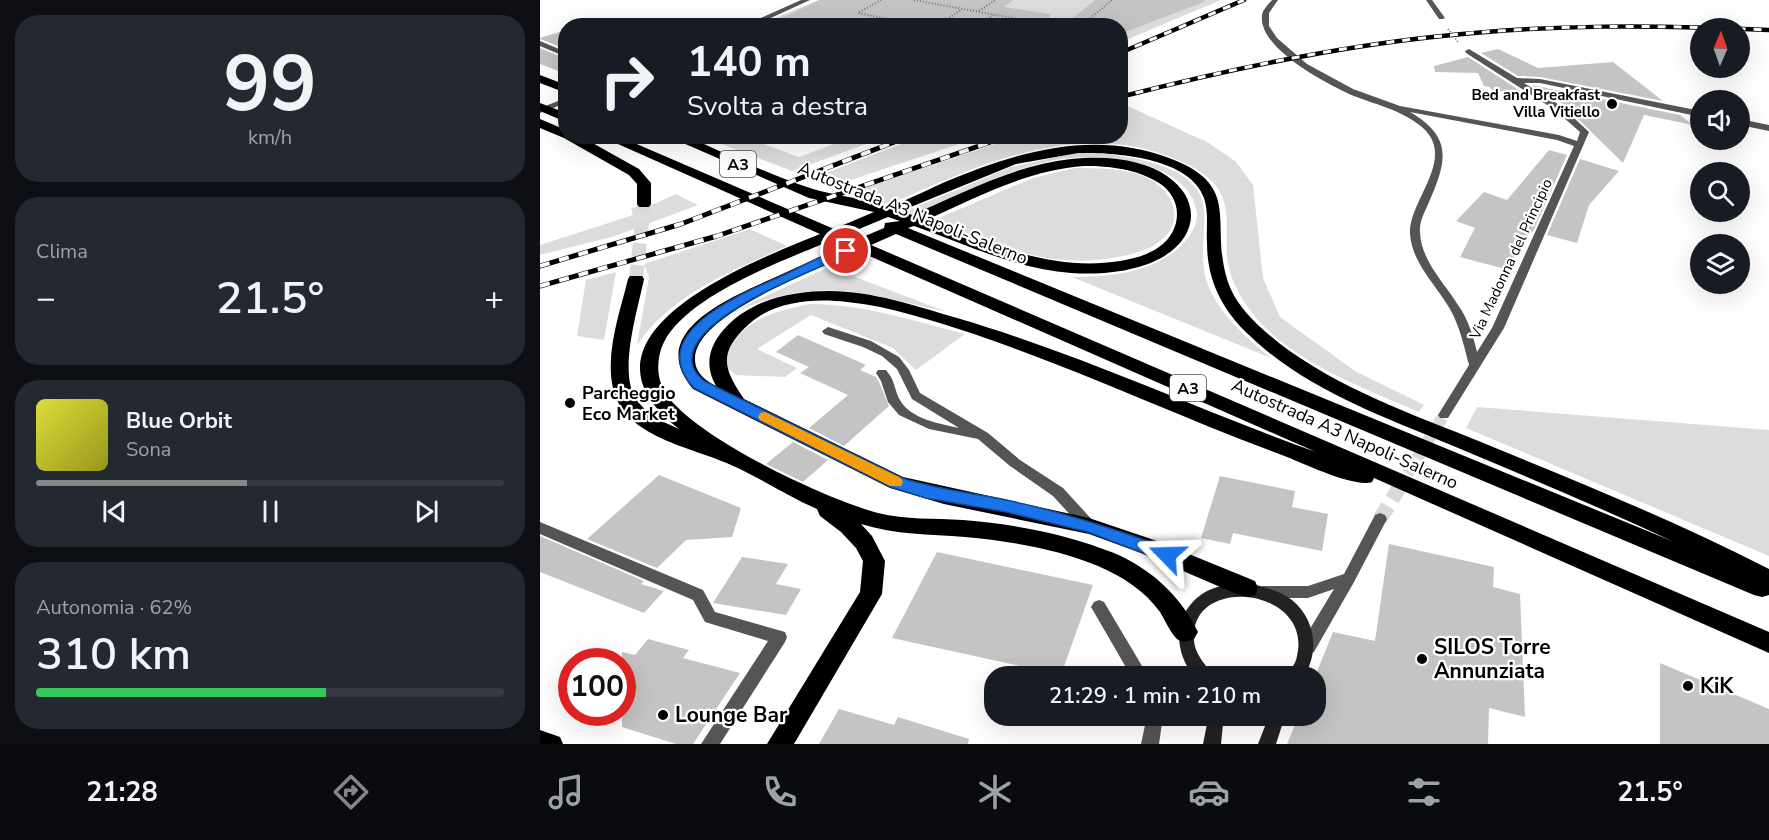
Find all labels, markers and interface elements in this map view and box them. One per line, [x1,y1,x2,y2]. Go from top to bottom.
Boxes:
north arrow [1690,18,1750,78]
map controls [1690,18,1750,294]
text: 99 [223,31,317,138]
text: 140 m [687,34,811,91]
icon: right [588,42,666,120]
place label: Bed and Breakfast Villa Vitiello [1471,85,1600,122]
text: Svolta a destra [687,88,868,125]
button: sound [1690,90,1750,150]
marker: Bed and Breakfast Villa Vitiello [1605,97,1619,111]
text: km/h [248,124,292,151]
road number: A3 [720,151,756,177]
street label: Autostrada A3 Napoli-Salerno [795,156,1031,270]
button: search [1690,162,1750,222]
street label: Via Madonna del Principio [1465,175,1557,343]
pin [820,225,871,276]
icon: arrive [829,234,862,267]
button: layers [1690,234,1750,294]
text: Clima [36,238,88,265]
text: 21.5° [216,268,324,329]
text: − [36,276,56,321]
text: + [484,276,504,321]
street label: Autostrada A3 Napoli-Salerno [1228,373,1462,495]
road number: A3 [1170,375,1206,401]
place label: Parcheggio Eco Market [582,381,676,426]
marker: Parcheggio Eco Market [563,396,577,410]
text: Blue Orbit [126,406,232,436]
text: Sona [126,436,171,463]
icon: previous [98,495,131,528]
icon: pause [254,495,287,528]
icon: next [410,495,443,528]
position arrow [1135,523,1199,587]
text: Autonomia · 62% [36,594,192,621]
text: 310 km [36,624,191,685]
place label: SILOS Torre Annunziata [1434,633,1551,685]
speed limit sign: 100 [558,648,636,726]
marker: SILOS Torre Annunziata [1415,652,1429,666]
place label: KiK [1700,672,1734,700]
marker: KiK [1681,679,1695,693]
text: 21:29 · 1 min · 210 m [1049,681,1261,711]
place label: Lounge Bar [675,701,788,729]
marker: Lounge Bar [656,708,670,722]
icon: directions [330,771,372,813]
icon: music [545,771,587,813]
icon: phone [759,771,801,813]
icon: climate [974,771,1016,813]
icon: car [1188,771,1230,813]
icon: filters [1403,771,1445,813]
text: 21:28 [86,774,158,811]
text: 21.5° [1617,774,1683,811]

